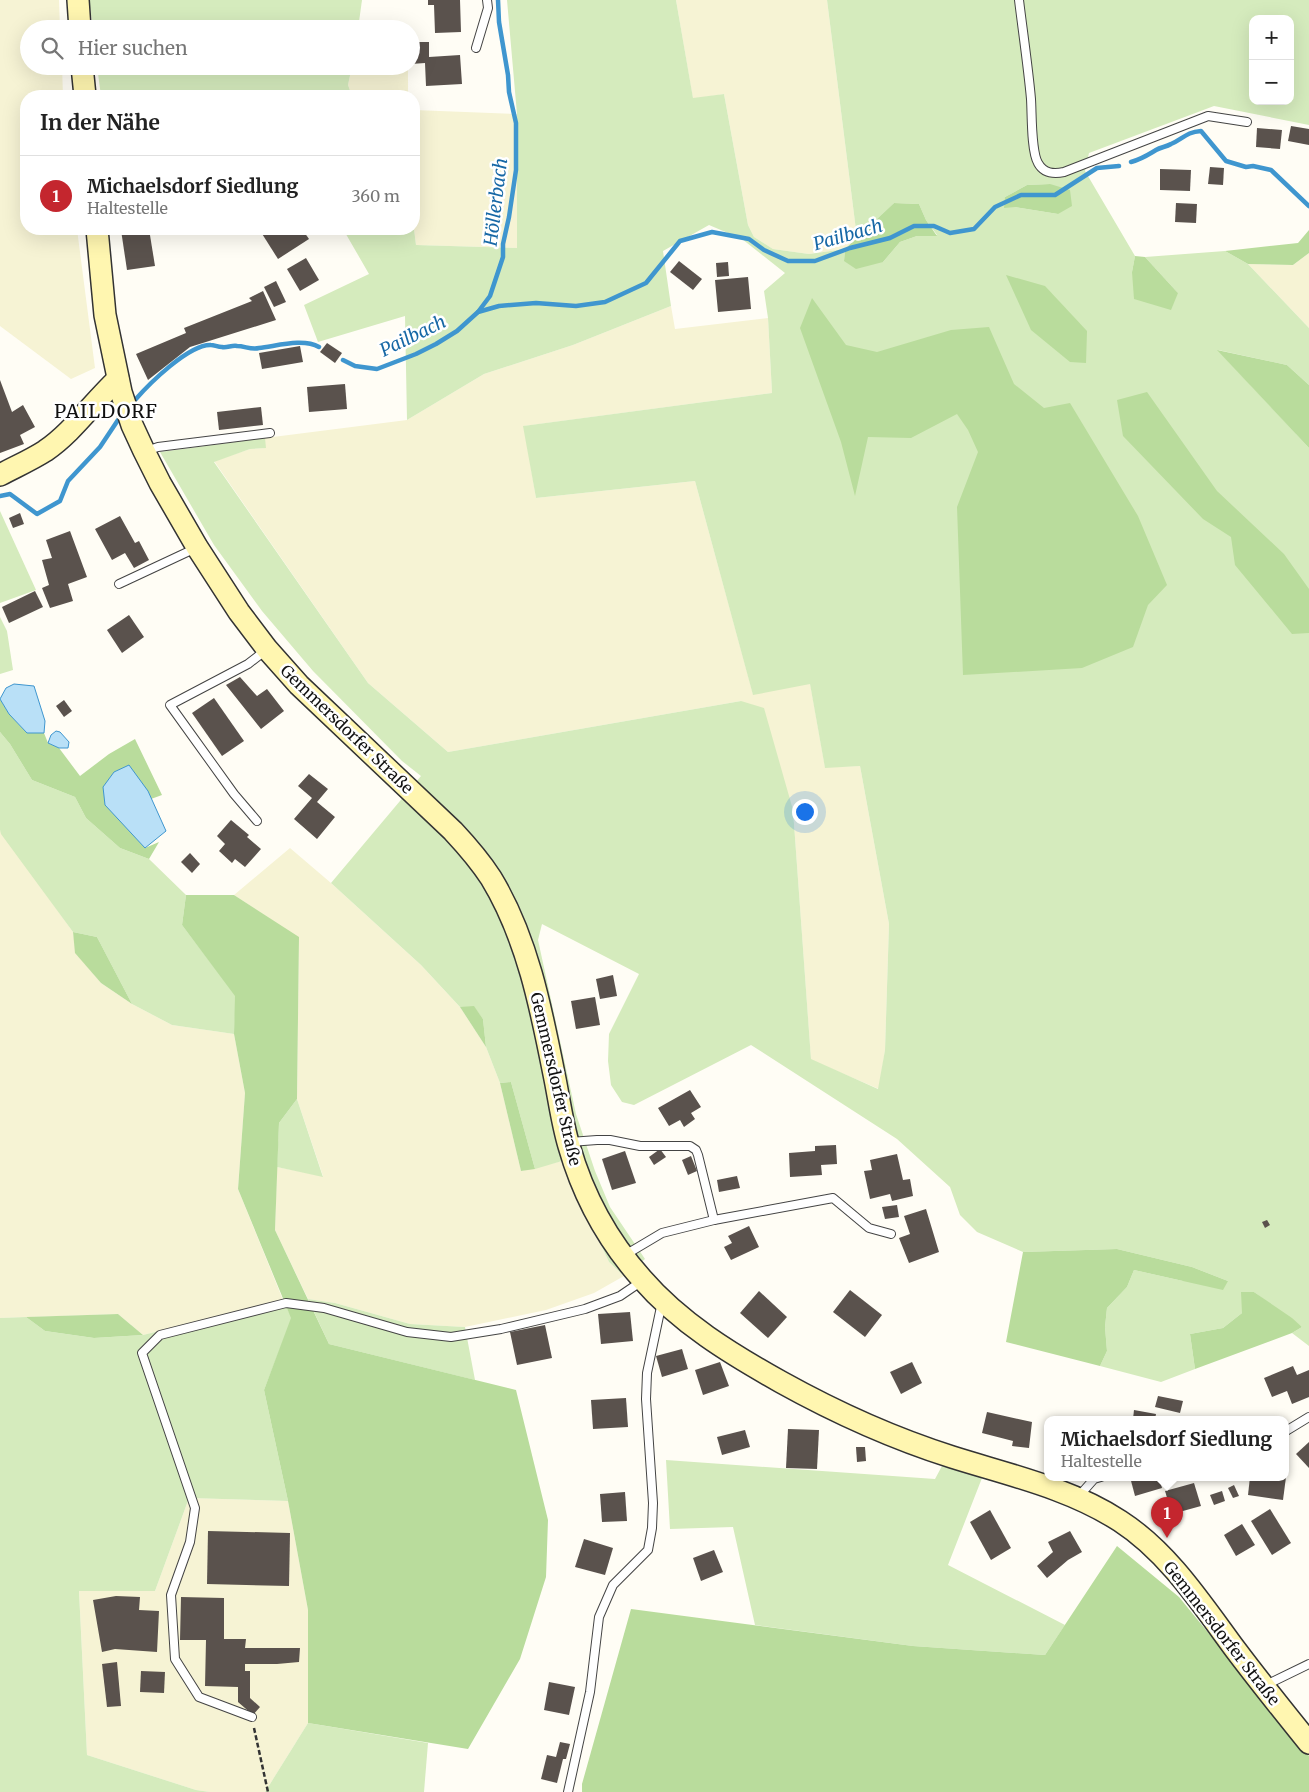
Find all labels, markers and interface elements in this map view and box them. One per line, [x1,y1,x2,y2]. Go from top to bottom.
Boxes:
map controls [1249,15,1294,105]
button: + [1249,15,1294,60]
search box [20,20,420,75]
icon: search [38,34,66,62]
text: Hier suchen [78,36,188,60]
button: − [1249,60,1294,105]
text: In der Nähe [40,109,160,136]
water label: Höllerbach [479,157,512,248]
text: Michaelsdorf Siedlung [87,174,298,198]
text: 1 [52,186,60,206]
text: 360 m [351,186,400,206]
text: Haltestelle [87,198,168,218]
water label: Pailbach [811,214,885,255]
water label: Pailbach [376,310,450,361]
district label: PAILDORF [54,399,158,423]
street label: Gemmersdorfer Straße [276,660,418,798]
your location [792,799,818,825]
street label: Gemmersdorfer Straße [526,990,586,1168]
popup [1044,1416,1289,1481]
text: Michaelsdorf Siedlung [1061,1427,1272,1451]
text: Haltestelle [1061,1451,1142,1471]
pin: 1 [1151,1497,1183,1538]
street label: Gemmersdorfer Straße [1160,1557,1284,1709]

